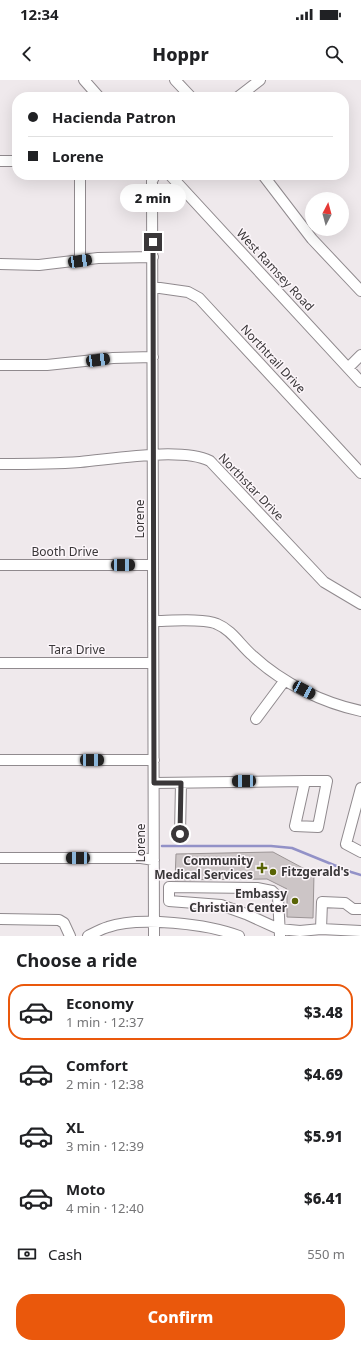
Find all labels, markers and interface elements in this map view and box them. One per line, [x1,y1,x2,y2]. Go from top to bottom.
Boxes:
text: 12:34 [20,4,59,24]
text: Hoppr [152,42,209,66]
icon: back [16,43,38,65]
icon: search [323,43,345,65]
text: Hacienda Patron [52,107,176,127]
text: Lorene [52,146,104,166]
callout: 2 min [120,184,186,212]
text: 2 min [135,189,171,207]
north arrow [305,192,349,236]
map controls [305,192,349,236]
street label: West Ramsey Road [233,225,318,314]
route end [144,233,162,251]
car [67,253,93,269]
street label: Northtrail Drive [237,321,310,397]
car [85,352,111,368]
street label: Northstar Drive [215,449,288,524]
street label: Lorene [131,499,148,539]
street label: Booth Drive [32,543,99,560]
car [111,559,135,571]
street label: Tara Drive [49,641,106,658]
car [291,679,317,701]
car [80,754,104,766]
car [232,775,256,787]
street label: Lorene [132,823,149,863]
route start [171,825,189,843]
car [66,852,90,864]
place label: Community Medical Services [154,852,253,883]
marker: Community Medical Services [256,862,268,874]
place label: Fitzgerald's [281,863,349,880]
marker: Fitzgerald's [268,867,278,877]
place label: Embassy Christian Center [189,885,288,916]
marker: Embassy Christian Center [290,896,300,906]
text: Choose a ride [16,948,137,972]
text: Economy [66,993,134,1013]
icon: car [18,994,54,1030]
text: $3.48 [304,1002,343,1022]
text: 1 min · 12:37 [66,1013,144,1031]
text: Comfort [66,1055,128,1075]
icon: car [18,1056,54,1092]
text: $4.69 [304,1064,343,1084]
text: 2 min · 12:38 [66,1075,144,1093]
text: XL [66,1117,84,1137]
icon: car [18,1118,54,1154]
text: $5.91 [304,1126,343,1146]
text: 3 min · 12:39 [66,1137,144,1155]
text: Moto [66,1179,105,1199]
icon: car [18,1180,54,1216]
text: $6.41 [304,1188,343,1208]
text: 4 min · 12:40 [66,1199,144,1217]
icon: cash [16,1243,38,1265]
text: Cash [48,1244,82,1264]
text: 550 m [307,1245,345,1263]
button: Confirm [16,1294,345,1340]

